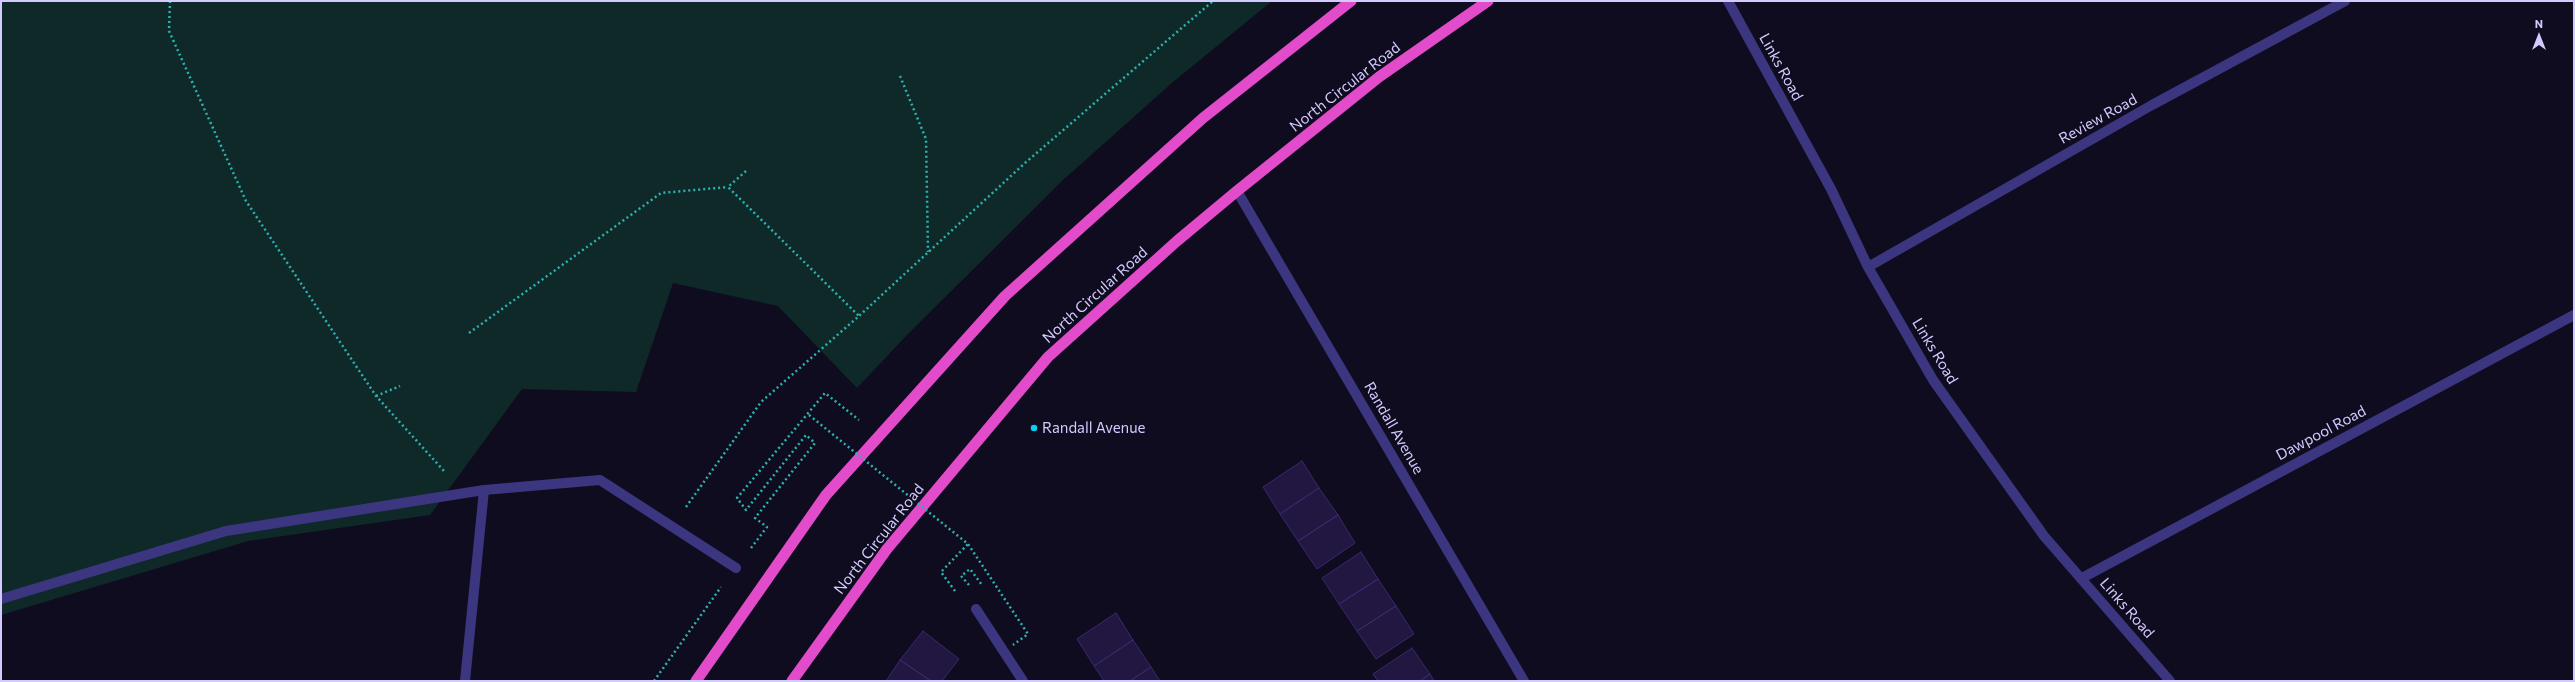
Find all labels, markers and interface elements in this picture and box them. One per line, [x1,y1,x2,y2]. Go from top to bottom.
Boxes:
north arrow [2519,16,2559,56]
text: N [2535,17,2543,30]
street label: Links Road [1755,30,1807,104]
street label: North Circular Road [1286,38,1404,136]
street label: Review Road [2056,90,2140,148]
street label: North Circular Road [1039,243,1151,347]
street label: Links Road [1908,315,1962,387]
street label: Randall Avenue [1360,379,1428,477]
street label: Dawpool Road [2273,402,2369,464]
place label: Randall Avenue [1042,419,1145,437]
marker: Randall Avenue [1029,423,1039,433]
street label: North Circular Road [830,480,928,598]
street label: Links Road [2096,574,2158,642]

